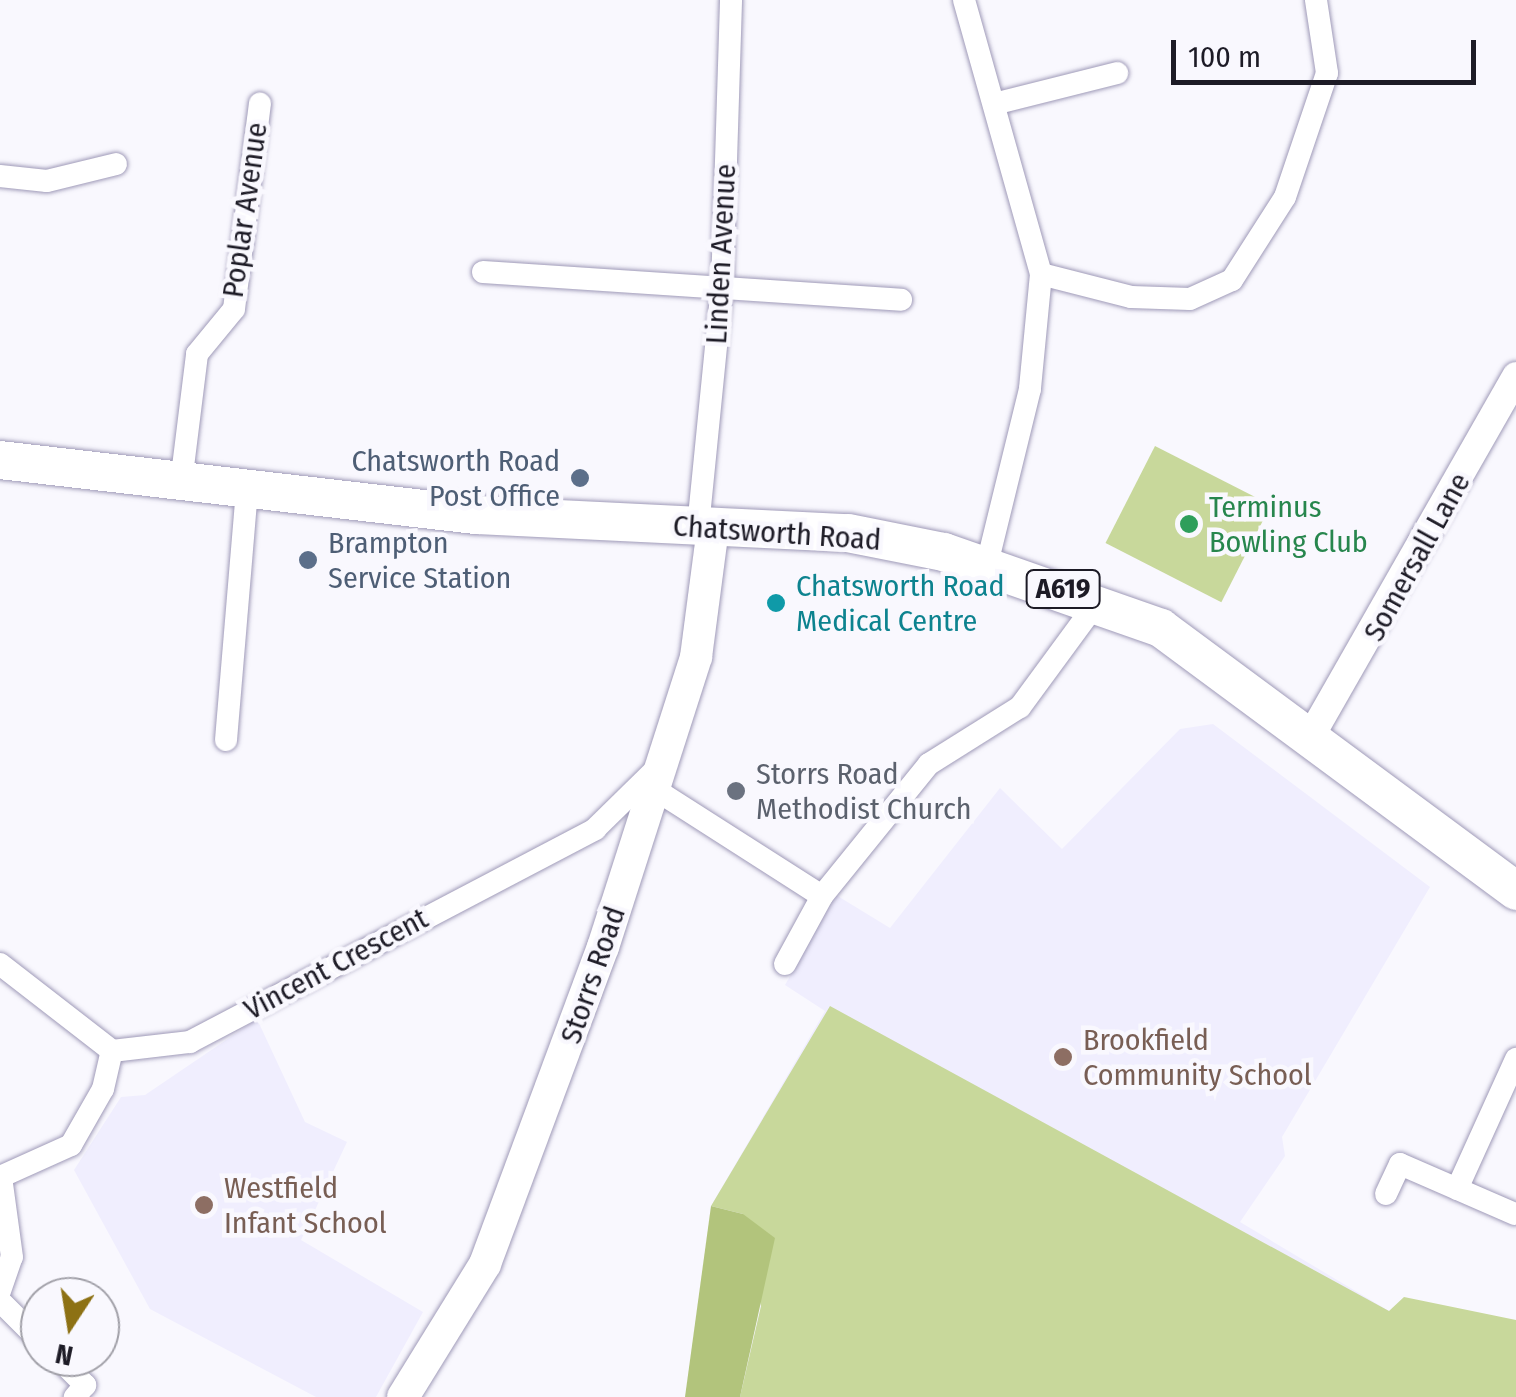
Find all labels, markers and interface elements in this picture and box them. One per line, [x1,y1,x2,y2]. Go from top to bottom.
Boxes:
scale bar [1176,20,1481,82]
text: 100 m [1188,39,1261,75]
street label: Poplar Avenue [215,120,275,300]
street label: Linden Avenue [698,163,744,345]
place label: Chatsworth Road Post Office [351,443,560,514]
marker: Chatsworth Road Post Office [569,467,591,489]
street label: Somersall Lane [1356,467,1478,647]
place label: Terminus Bowling Club [1209,489,1368,560]
street label: Chatsworth Road [672,508,882,558]
marker: Terminus Bowling Club [1178,513,1200,535]
place label: Brampton Service Station [328,525,511,596]
marker: Brampton Service Station [297,549,319,571]
road number: A619 [1026,566,1100,612]
place label: Chatsworth Road Medical Centre [796,568,1005,638]
marker: Chatsworth Road Medical Centre [765,592,787,614]
place label: Storrs Road Methodist Church [756,756,972,826]
marker: Storrs Road Methodist Church [725,780,747,802]
street label: Vincent Crescent [238,900,434,1028]
street label: Storrs Road [553,902,633,1048]
place label: Brookfield Community School [1083,1022,1312,1092]
marker: Brookfield Community School [1052,1046,1074,1068]
place label: Westfield Infant School [224,1170,387,1240]
marker: Westfield Infant School [193,1194,215,1216]
north arrow [20,1277,120,1377]
text: N [52,1337,76,1373]

